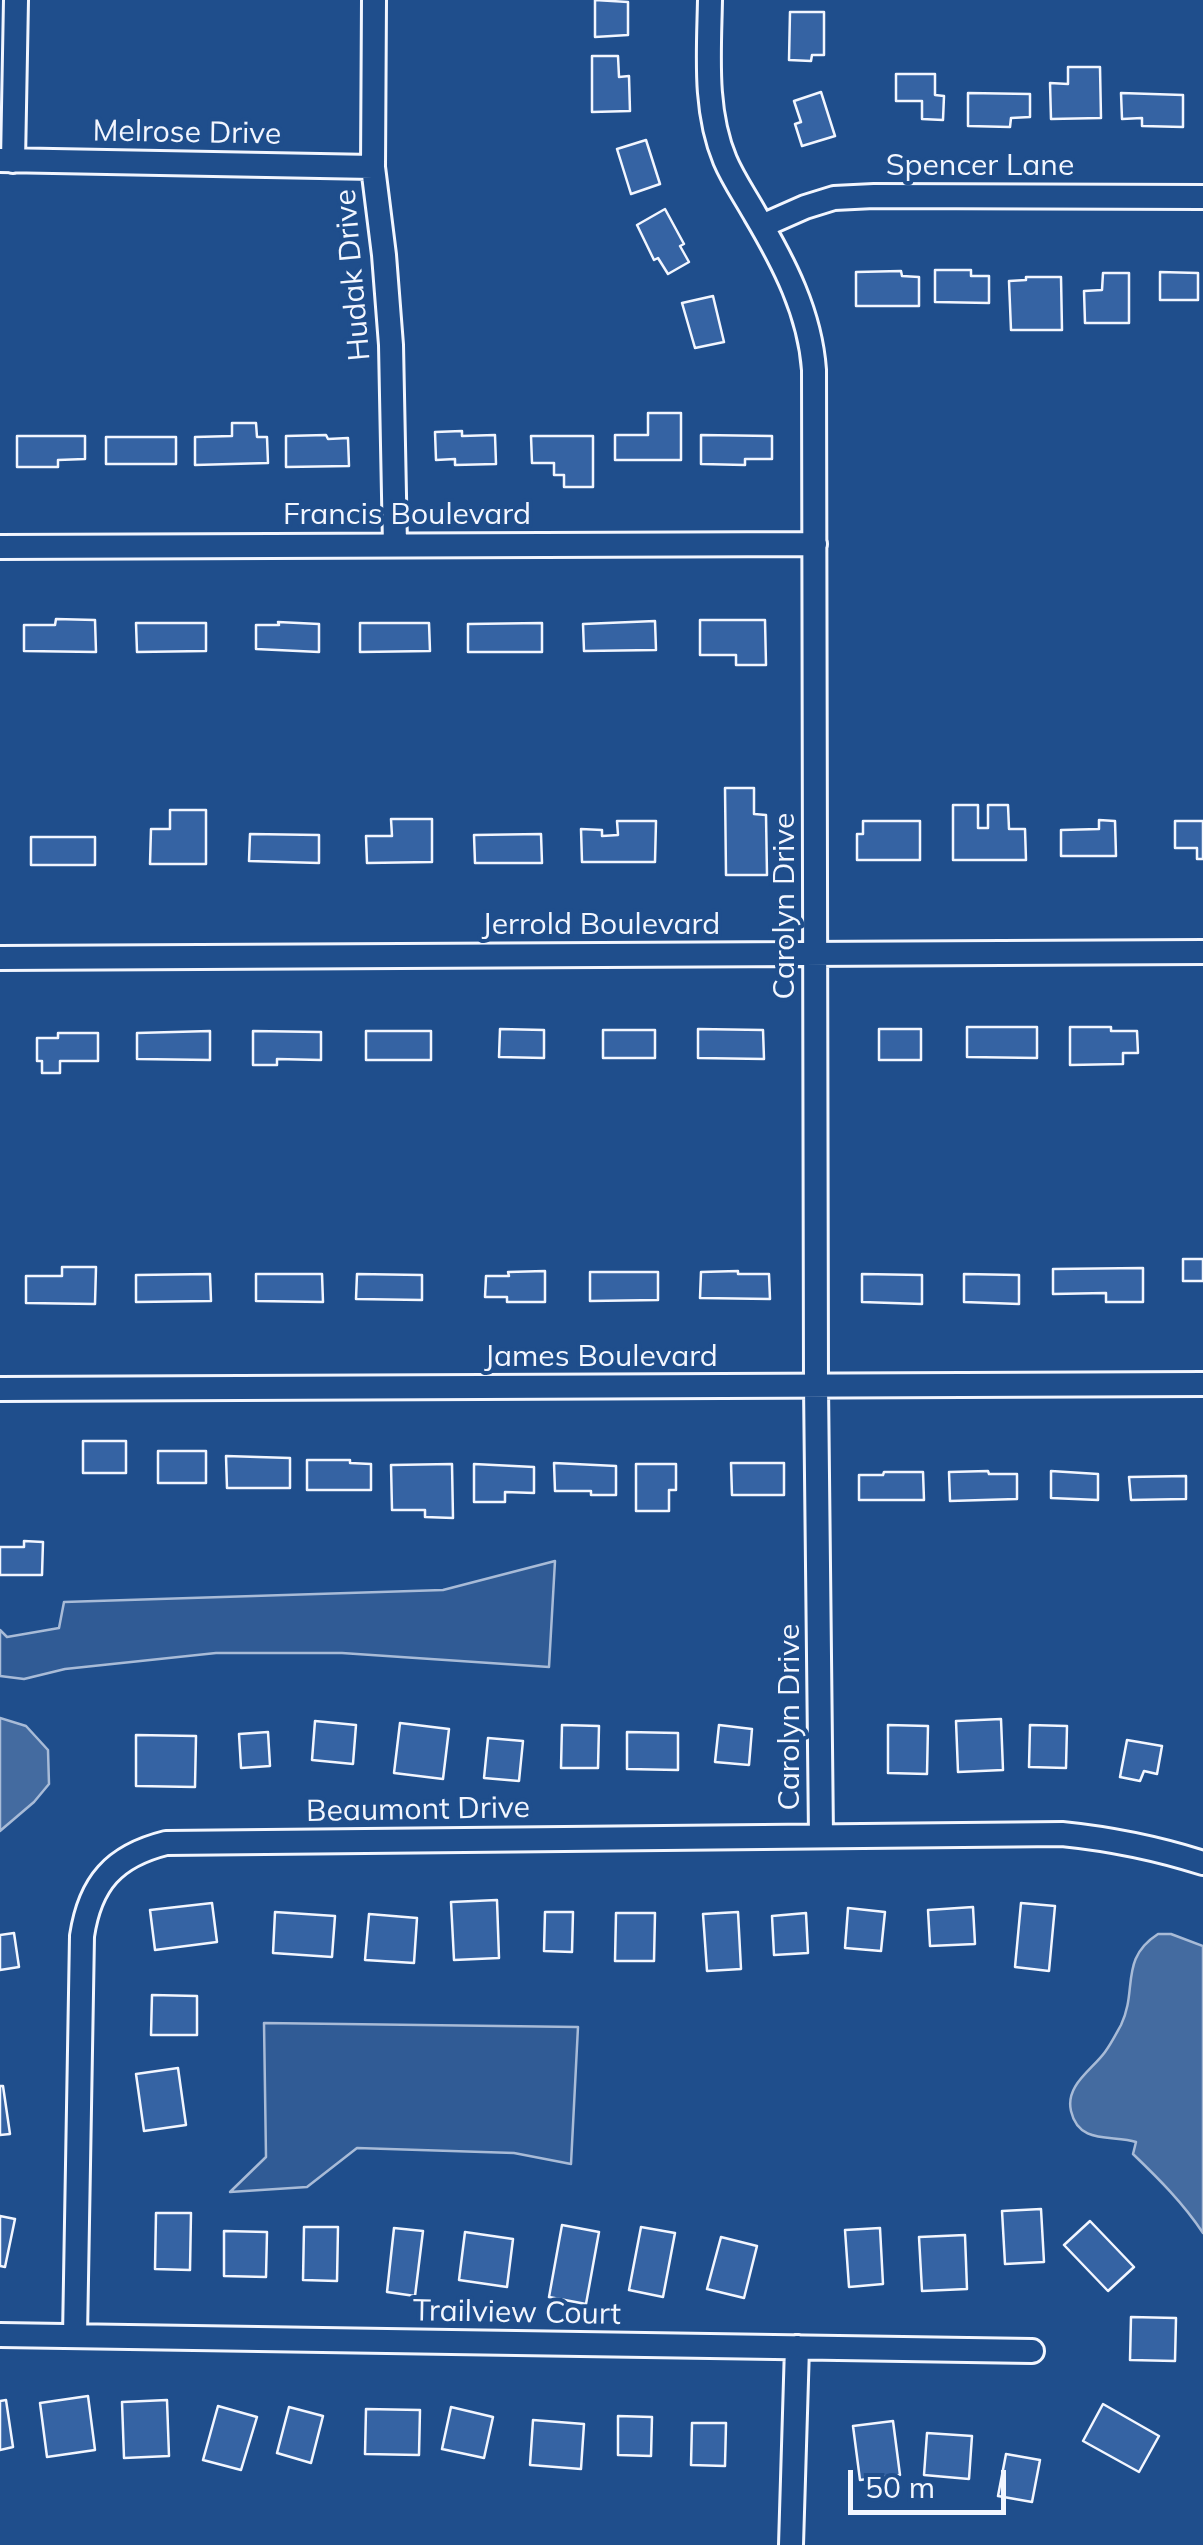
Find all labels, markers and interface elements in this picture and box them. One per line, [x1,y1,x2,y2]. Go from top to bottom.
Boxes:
street label: Melrose Drive [92,113,282,153]
street label: Spencer Lane [886,148,1074,184]
street label: Hudak Drive [328,188,378,362]
street label: Francis Boulevard [283,497,531,533]
street label: Carolyn Drive [767,813,803,999]
street label: Jerrold Boulevard [482,907,720,943]
street label: James Boulevard [484,1339,718,1375]
street label: Carolyn Drive [772,1624,808,1810]
street label: Beaumont Drive [306,1790,530,1830]
street label: Trailview Court [413,2293,621,2333]
scale bar [853,2450,1010,2512]
text: 50 m [865,2468,935,2506]

